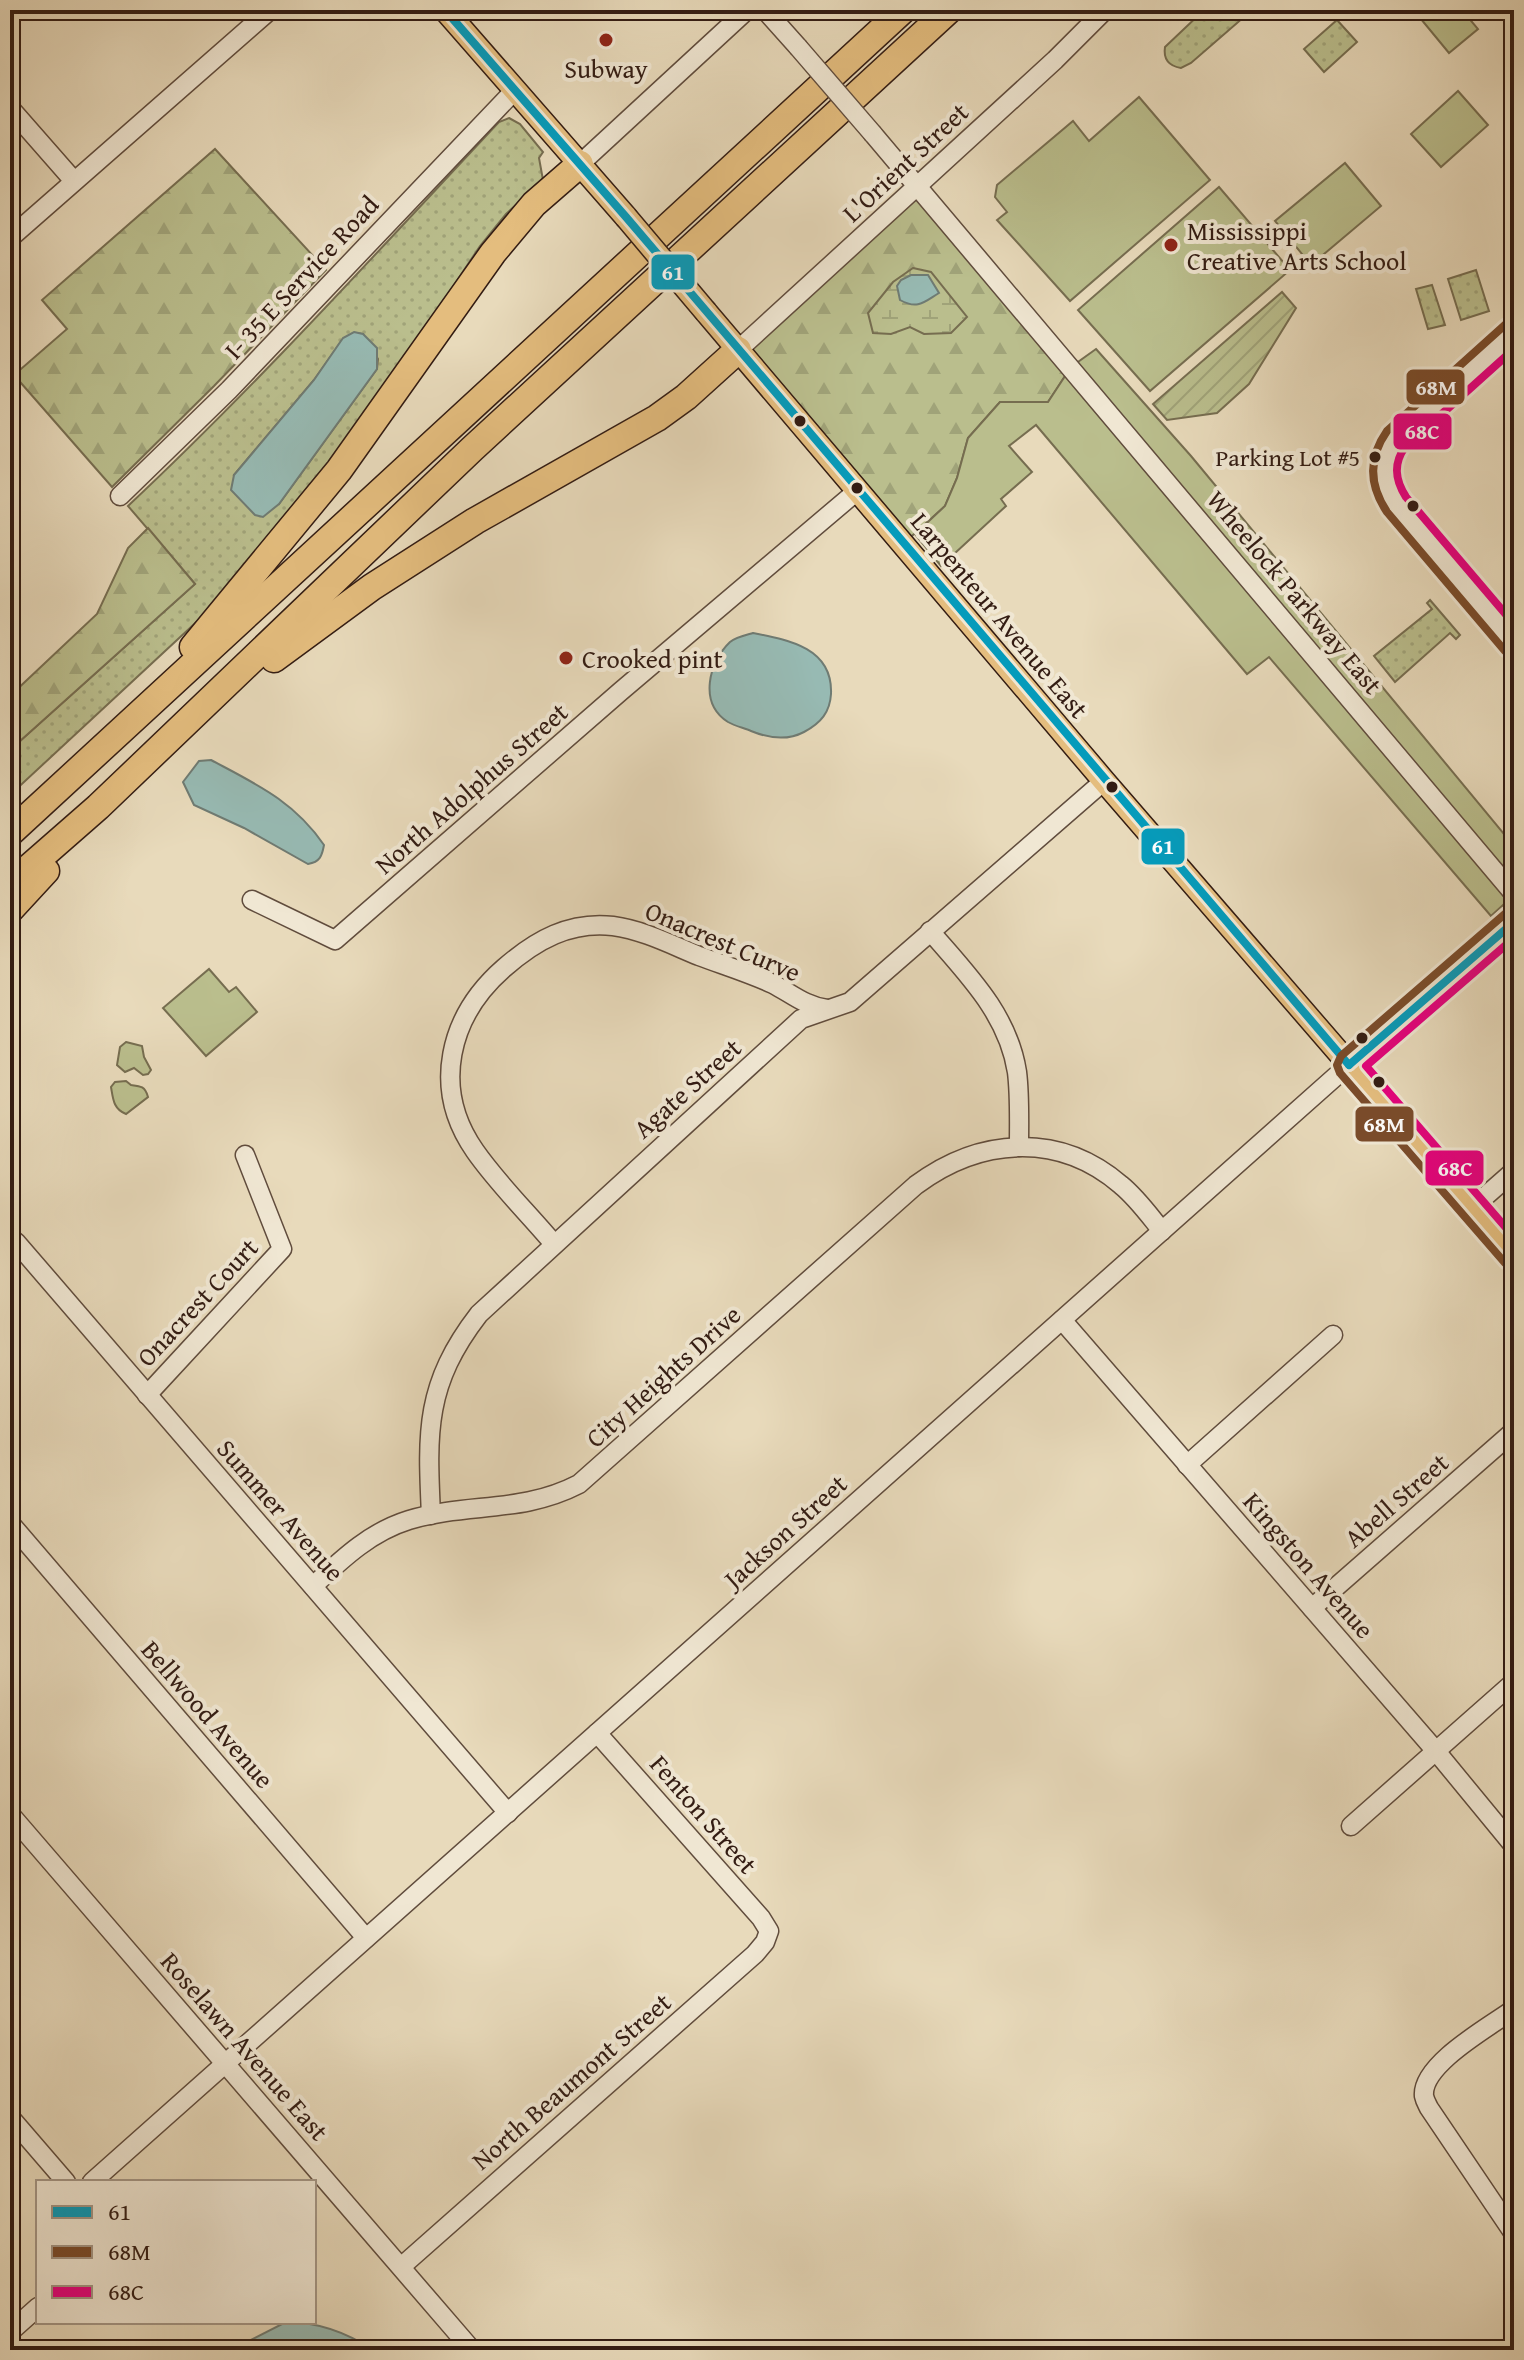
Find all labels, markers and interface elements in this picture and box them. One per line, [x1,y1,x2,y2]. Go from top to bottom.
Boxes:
marker: Subway [597,31,615,49]
place label: Subway [564,49,648,88]
street label: L'Orient Street [833,93,977,231]
street label: I- 35 E Service Road [214,186,388,368]
place label: Mississippi Creative Arts School [1187,211,1407,280]
marker: Mississippi Creative Arts School [1162,236,1180,254]
line badge: 61 [650,253,696,291]
text: 61 [662,256,684,288]
line badge: 68M [1405,368,1466,406]
text: 68M [1415,371,1457,403]
line badge: 68C [1392,412,1453,451]
unlabelled marker [792,413,808,429]
text: 68C [1404,415,1440,447]
place label: Parking Lot #5 [1215,440,1360,475]
marker: Parking Lot #5 [1367,449,1383,465]
unlabelled marker [849,480,865,496]
street label: Wheelock Parkway East [1198,481,1392,703]
unlabelled marker [1405,498,1421,514]
street label: Larpenteur Avenue East [902,503,1098,727]
place label: Crooked pint [582,639,723,678]
marker: Crooked pint [557,649,575,667]
street label: North Adolphus Street [366,693,576,883]
unlabelled marker [1104,779,1120,795]
line badge: 61 [1140,827,1186,866]
text: 61 [1152,830,1174,862]
street label: Onacrest Curve [639,891,807,991]
street label: Agate Street [624,1029,750,1147]
unlabelled marker [1354,1030,1370,1046]
unlabelled marker [1371,1074,1387,1090]
line badge: 68M [1354,1105,1415,1143]
text: 68M [1363,1108,1405,1140]
line badge: 68C [1424,1149,1485,1187]
text: 68C [1437,1152,1473,1184]
street label: Onacrest Court [127,1229,267,1375]
street label: City Heights Drive [577,1296,749,1456]
street label: Summer Avenue [208,1430,354,1590]
street label: Abell Street [1335,1443,1457,1557]
street label: Jackson Street [712,1465,855,1599]
street label: Kingston Avenue [1234,1483,1384,1647]
street label: Bellwood Avenue [132,1631,284,1797]
street label: Fenton Street [641,1746,767,1882]
street label: Roselawn Avenue East [152,1943,338,2149]
street label: North Beaumont Street [463,1983,679,2179]
legend [36,2180,316,2324]
text: 61 [108,2194,131,2229]
text: 68M [108,2234,151,2269]
text: 68C [108,2274,144,2309]

